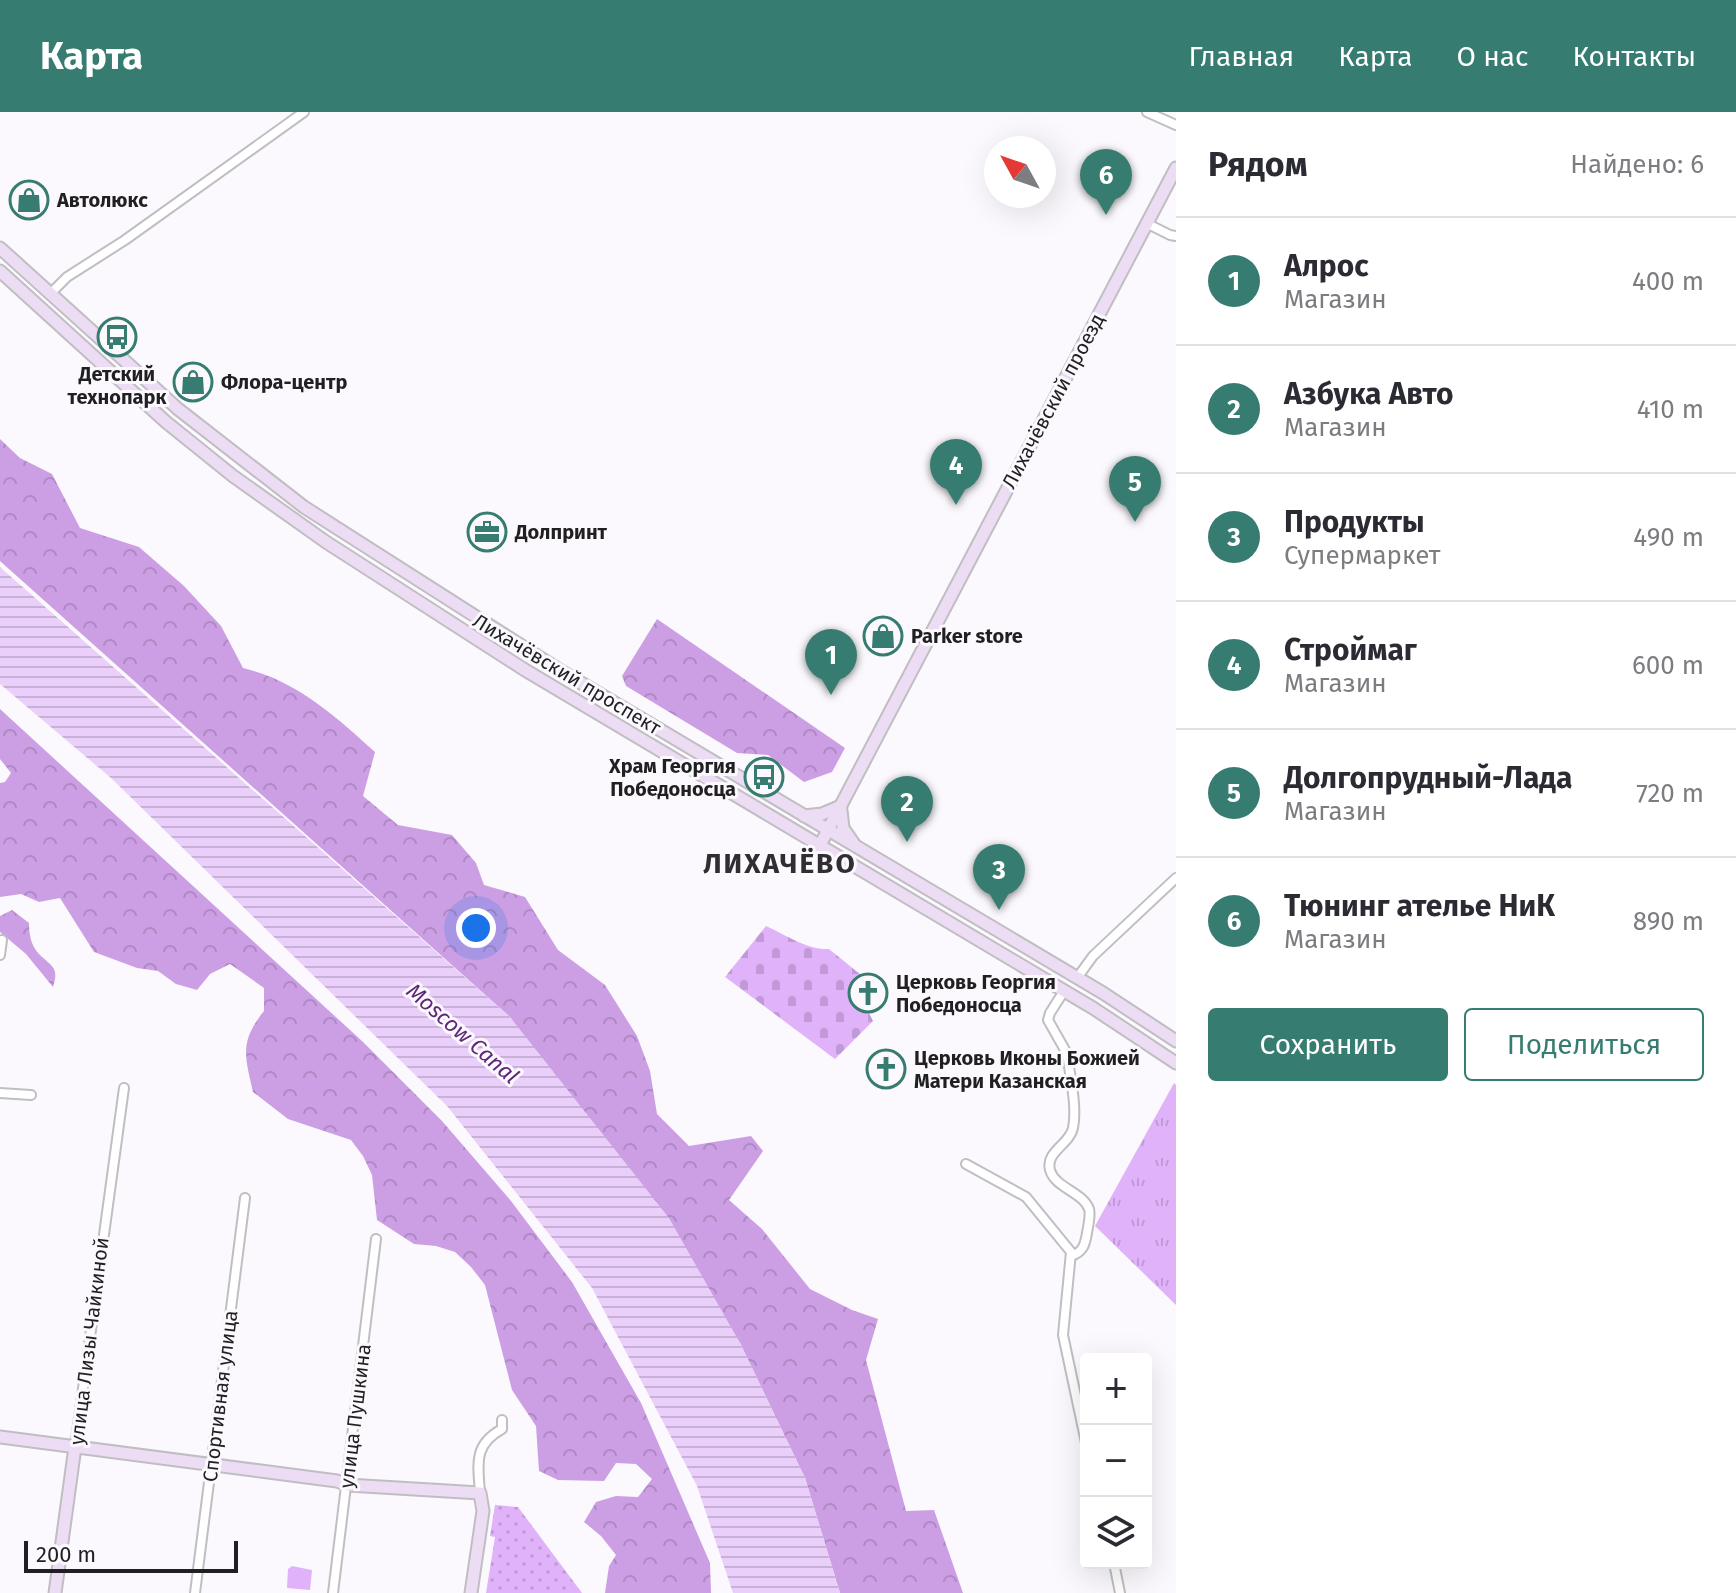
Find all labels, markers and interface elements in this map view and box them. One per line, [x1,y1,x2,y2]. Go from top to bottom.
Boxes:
text: Карта [40,33,143,79]
text: Главная [1188,40,1294,73]
text: Карта [1338,40,1412,73]
text: О нас [1456,40,1528,73]
text: Контакты [1572,40,1696,73]
north arrow [984,136,1056,208]
text: Рядом [1208,144,1307,185]
pin: 6 [1080,149,1132,215]
text: Найдено: 6 [1570,149,1704,180]
shop icon: Автолюкс [8,179,50,221]
place label: Автолюкс [56,188,148,212]
text: Алрос [1284,248,1369,284]
text: 1 [1228,266,1240,297]
text: 400 m [1632,266,1704,297]
text: Магазин [1284,284,1387,315]
street label: Лихачёвский проезд [997,309,1109,493]
bus stop icon: Детский технопарк [96,316,138,358]
shop icon: Флора-центр [172,361,214,403]
place label: Детский технопарк [68,362,167,409]
place label: Флора-центр [221,370,347,394]
text: Азбука Авто [1284,376,1453,412]
text: 2 [1227,394,1241,425]
text: 410 m [1637,394,1704,425]
text: Магазин [1284,412,1387,443]
pin: 4 [930,439,982,505]
pin: 5 [1109,456,1161,522]
text: Продукты [1284,504,1425,540]
office icon: Долпринт [466,511,508,553]
place label: Долпринт [514,520,608,544]
text: 3 [1227,522,1241,553]
text: 490 m [1633,522,1704,553]
text: Супермаркет [1284,540,1441,571]
street label: Лихачёвский проспект [469,608,666,740]
shop icon: Parker store [862,615,904,657]
place label: Parker store [911,624,1023,648]
pin: 1 [805,629,857,695]
text: Строймаг [1284,632,1417,668]
text: 4 [1227,650,1241,681]
text: 600 m [1632,650,1704,681]
text: Магазин [1284,668,1387,699]
place label: Храм Георгия Победоносца [608,754,736,801]
bus stop icon: Храм Георгия Победоносца [743,756,785,798]
text: Долгопрудный-Лада [1284,760,1572,796]
pin: 2 [881,776,933,842]
text: 5 [1227,778,1241,809]
text: 720 m [1636,778,1704,809]
text: Магазин [1284,796,1387,827]
pin: 3 [973,844,1025,910]
district label: ЛИХАЧЁВО [703,847,857,880]
text: Тюнинг ателье НиК [1284,888,1555,924]
text: 6 [1227,906,1241,937]
text: 890 m [1633,906,1704,937]
your location [456,908,496,948]
text: Магазин [1284,924,1387,955]
place label: Церковь Георгия Победоносца [896,970,1056,1017]
church icon: Церковь Георгия Победоносца [847,972,889,1014]
water label: Moscow Canal [401,977,524,1089]
button: Сохранить [1208,1008,1448,1081]
button: Поделиться [1464,1008,1704,1081]
place label: Церковь Иконы Божией Матери Казанская [914,1046,1140,1093]
church icon: Церковь Иконы Божией Матери Казанская [865,1048,907,1090]
street label: улица Лизы Чайкиной [64,1236,114,1446]
street label: Спортивная улица [198,1309,242,1483]
street label: улица Пушкина [334,1342,376,1490]
map controls [1080,1353,1152,1569]
button: + [1080,1353,1152,1425]
button: − [1080,1425,1152,1497]
button: layers [1080,1497,1152,1569]
scale bar [24,1537,238,1573]
text: 200 m [36,1541,96,1568]

